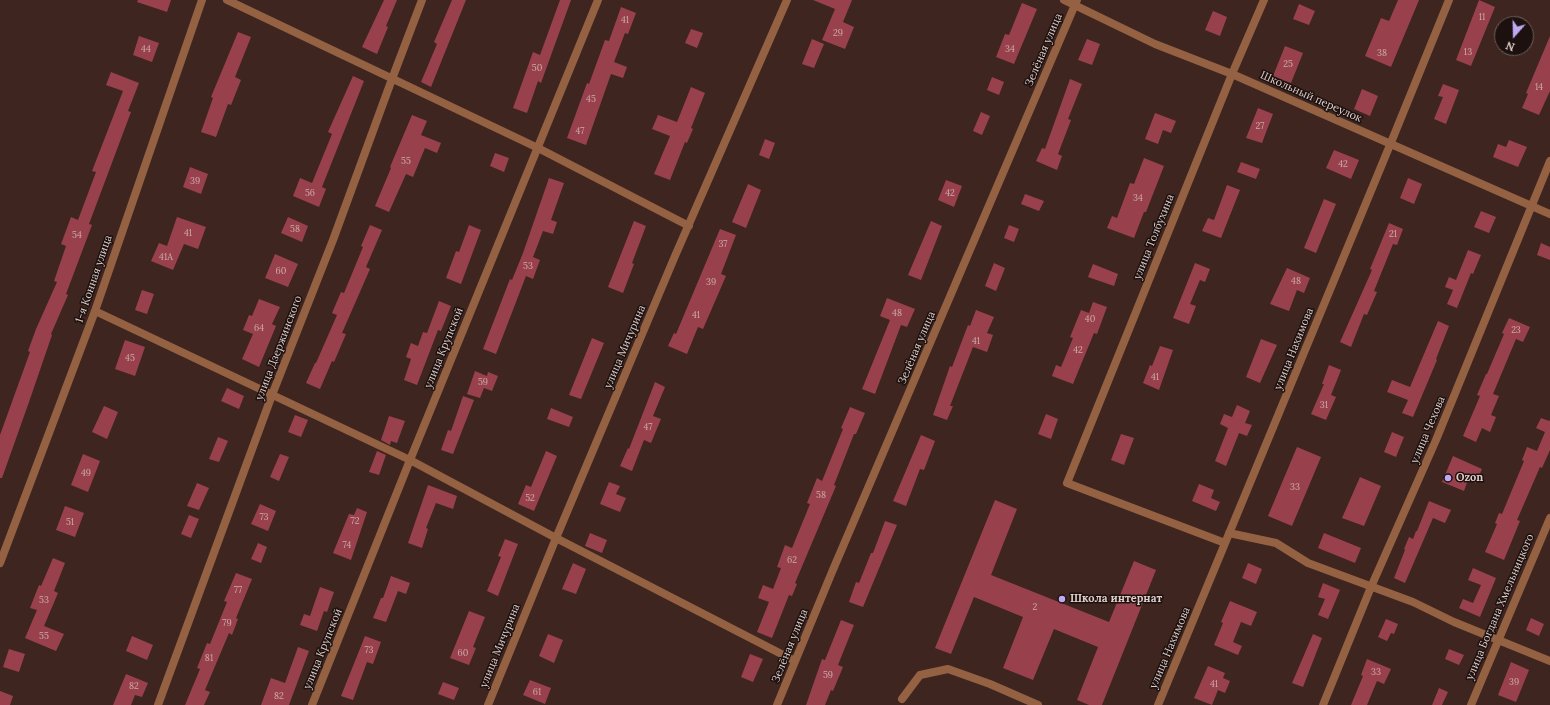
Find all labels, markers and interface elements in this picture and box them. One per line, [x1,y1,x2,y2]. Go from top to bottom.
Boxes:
street label: Зелёная улица [1023,11,1065,89]
house number: 11 [1479,12,1485,22]
house number: 41 [621,15,629,25]
north arrow [1494,16,1534,56]
house number: 29 [833,28,843,38]
text: N [1504,38,1517,54]
house number: 44 [141,44,151,54]
house number: 34 [1005,44,1015,54]
house number: 13 [1464,47,1472,57]
house number: 38 [1377,48,1387,58]
house number: 25 [1283,59,1293,69]
house number: 50 [532,63,542,73]
street label: Школьный переулок [1258,69,1364,125]
house number: 14 [1535,82,1543,92]
house number: 45 [586,94,596,104]
house number: 27 [1256,121,1264,131]
house number: 47 [575,126,585,136]
house number: 55 [401,156,411,166]
house number: 42 [1338,159,1348,169]
house number: 39 [190,176,200,186]
house number: 56 [305,188,315,198]
house number: 42 [945,188,955,198]
street label: улица Толбухина [1131,192,1177,282]
house number: 34 [1133,193,1143,203]
house number: 58 [290,224,300,234]
house number: 41 [184,228,192,238]
house number: 21 [1389,229,1397,239]
house number: 54 [72,230,82,240]
street label: 1-я Конная улица [73,233,115,325]
house number: 37 [719,239,727,249]
house number: 41А [159,252,173,262]
house number: 53 [523,261,533,271]
house number: 60 [276,266,286,276]
house number: 48 [1291,276,1301,286]
house number: 39 [706,277,716,287]
street label: улица Дзержинского [253,294,305,402]
street label: улица Мичурина [601,303,649,391]
street label: улица Крупской [422,306,466,390]
street label: улица Нахимова [1272,306,1316,392]
house number: 48 [892,308,902,318]
street label: Зелёная улица [896,309,938,387]
house number: 41 [692,310,700,320]
house number: 40 [1085,314,1095,324]
house number: 64 [254,323,264,333]
house number: 23 [1511,325,1521,335]
house number: 41 [972,336,980,346]
house number: 42 [1073,345,1083,355]
house number: 45 [125,353,135,363]
house number: 41 [1151,372,1159,382]
house number: 59 [478,377,488,387]
street label: улица Чехова [1408,394,1448,466]
house number: 31 [1320,400,1328,410]
house number: 47 [643,422,653,432]
house number: 49 [81,468,91,478]
place label: Ozon [1456,471,1483,485]
marker: Ozon [1443,473,1453,483]
house number: 33 [1290,482,1300,492]
house number: 58 [816,490,826,500]
house number: 52 [525,493,535,503]
house number: 73 [259,512,269,522]
house number: 72 [351,516,359,526]
house number: 51 [66,517,74,527]
street label: улица Богдана Хмельницкого [1463,532,1537,682]
house number: 74 [343,540,351,550]
house number: 62 [787,555,797,565]
house number: 77 [234,585,242,595]
place label: Школа интернат [1070,592,1162,606]
marker: Школа интернат [1057,594,1067,604]
house number: 53 [39,595,49,605]
street label: улица Мичурина [477,602,523,690]
house number: 2 [1033,602,1037,612]
street label: улица Нахимова [1147,605,1193,691]
street label: улица Крупской [301,607,345,691]
street label: Зелёная улица [769,607,811,685]
house number: 79 [222,618,232,628]
house number: 55 [39,631,49,641]
house number: 73 [364,645,374,655]
house number: 60 [458,648,468,658]
house number: 81 [205,653,213,663]
house number: 33 [1371,667,1381,677]
house number: 59 [823,670,833,680]
house number: 39 [1509,677,1519,687]
house number: 41 [1210,679,1218,689]
house number: 82 [129,681,139,691]
house number: 61 [533,687,541,697]
house number: 82 [274,691,284,701]

